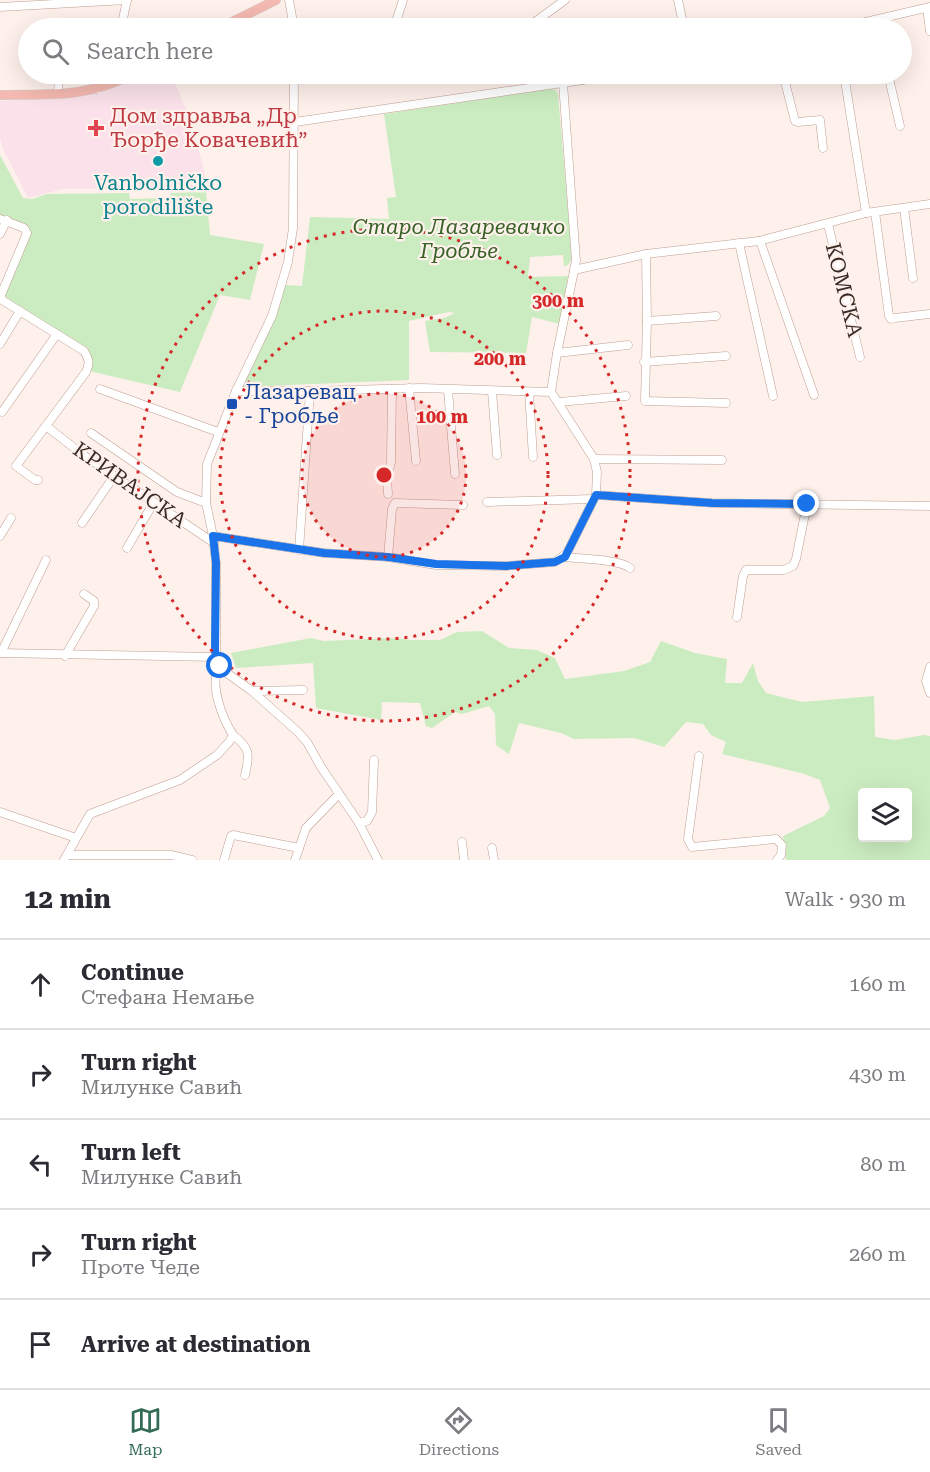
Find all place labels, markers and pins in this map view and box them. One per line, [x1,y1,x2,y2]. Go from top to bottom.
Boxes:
place label: Дом здравља „Др Ђорђе Ковачевић” [110,104,307,152]
marker: Дом здравља „Др Ђорђе Ковачевић” [87,119,105,137]
marker: Vanbolničko porodilište [151,154,165,168]
place label: Vanbolničko porodilište [94,171,222,219]
place label: Лазаревац - Гробље [244,380,356,428]
marker: Лазаревац - Гробље [225,397,239,411]
centre of rings [374,465,394,485]

